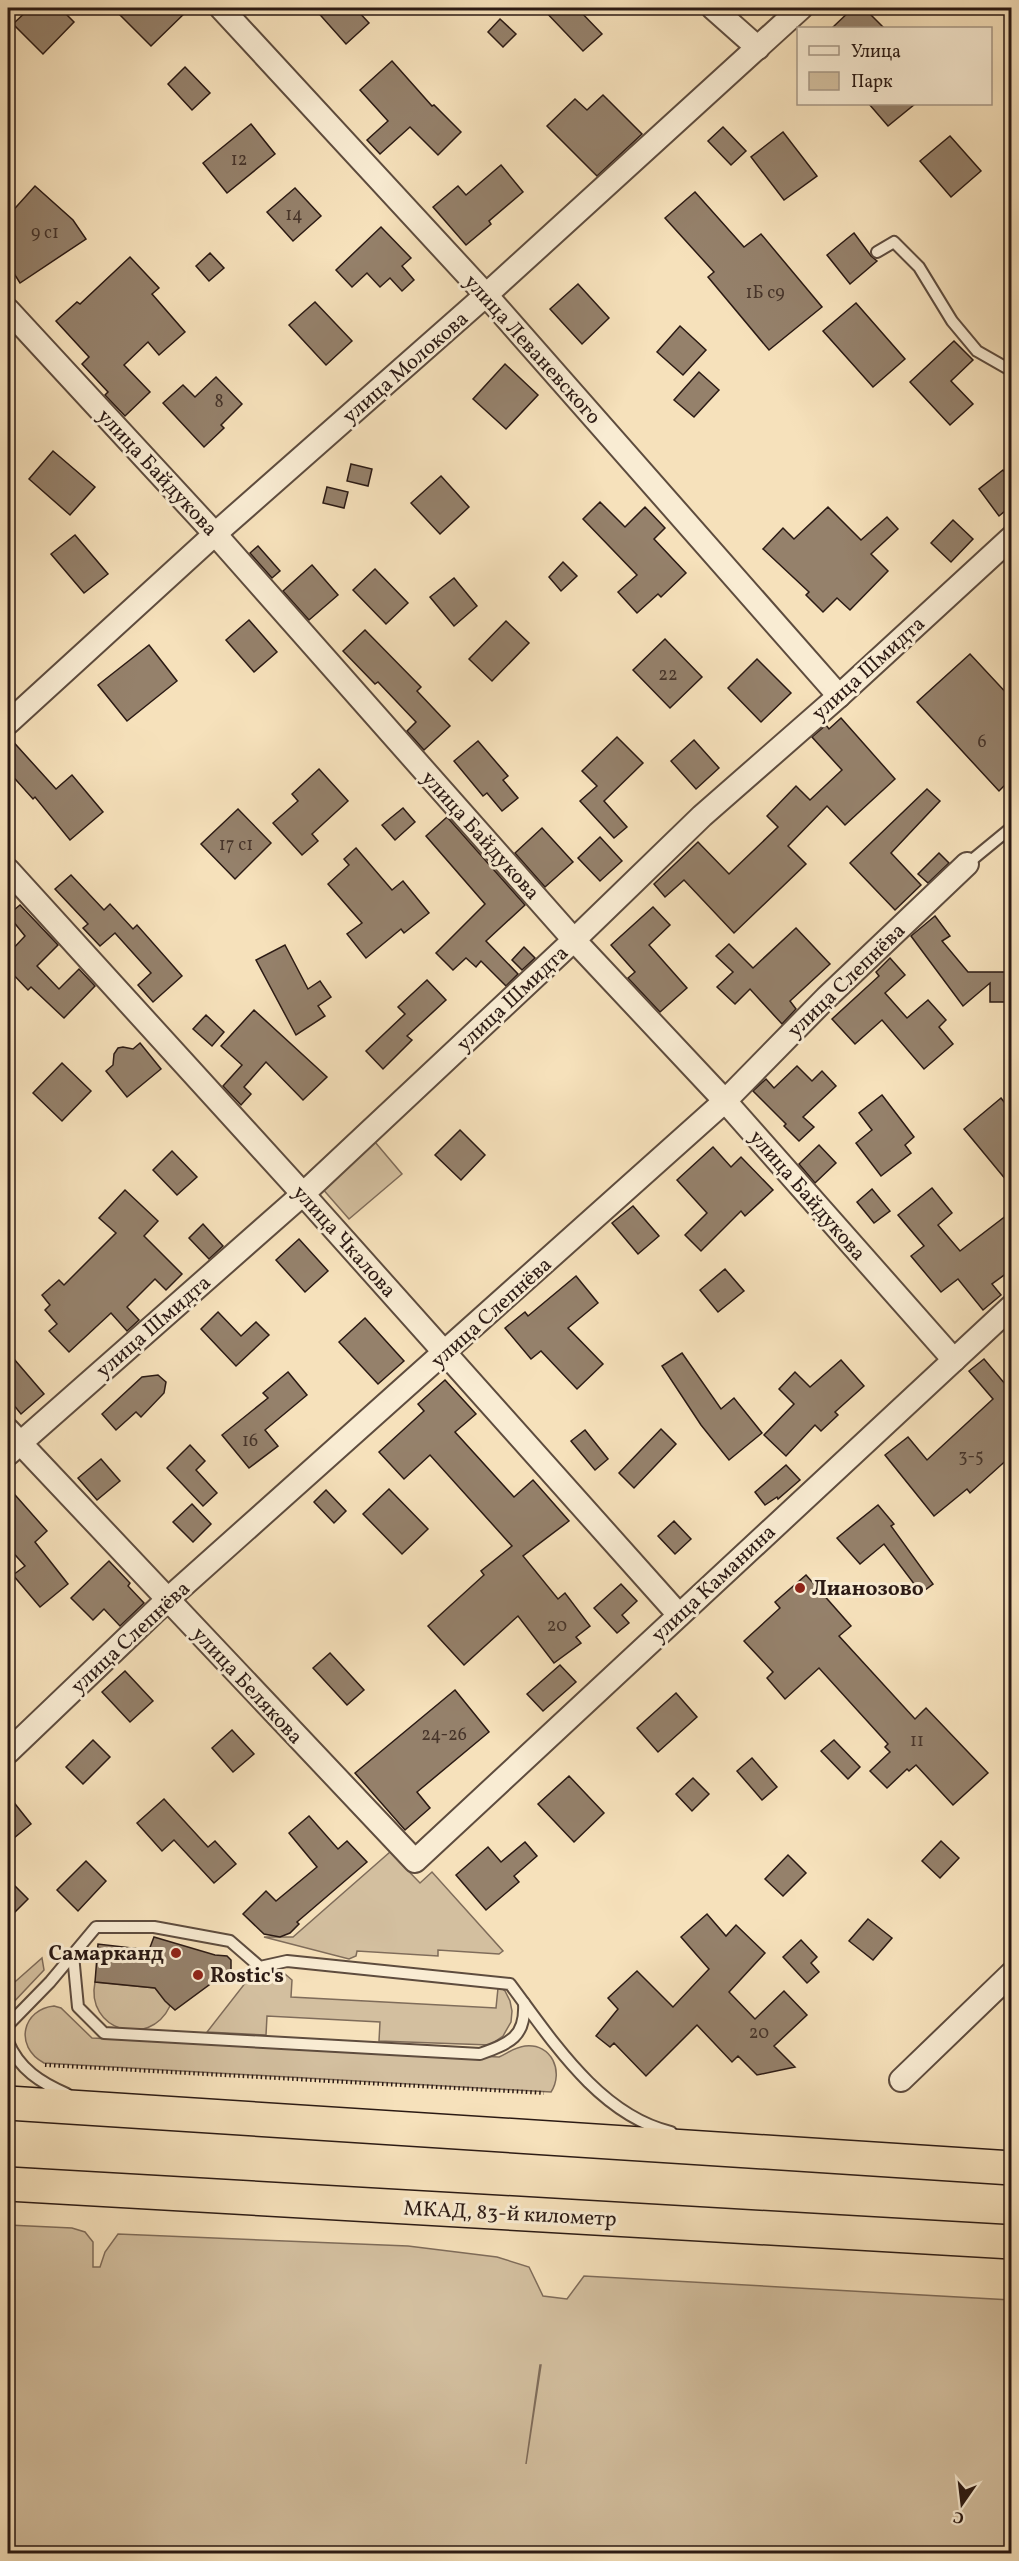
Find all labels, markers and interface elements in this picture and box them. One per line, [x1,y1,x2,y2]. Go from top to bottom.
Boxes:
legend [797,27,992,105]
text: Улица [851,40,901,65]
text: Парк [851,70,893,95]
house number: 12 [231,148,247,173]
house number: 14 [285,203,303,228]
house number: 9 с1 [31,221,59,246]
street label: улица Леваневского [457,269,607,431]
house number: 1Б с9 [745,281,785,306]
street label: улица Молокова [337,305,475,431]
house number: 8 [214,390,224,415]
street label: улица Байдукова [90,403,224,543]
street label: улица Шмидта [806,610,932,728]
house number: 22 [658,663,678,688]
house number: 6 [977,730,987,755]
street label: улица Байдукова [414,765,546,907]
house number: 17 с1 [219,833,253,858]
street label: улица Слепнёва [782,917,912,1045]
street label: улица Шмидта [451,939,576,1059]
street label: улица Байдукова [742,1124,872,1268]
street label: улица Чкалова [285,1179,402,1305]
street label: улица Слепнёва [425,1251,559,1375]
street label: улица Шмидта [90,1269,218,1385]
house number: 16 [242,1429,258,1454]
house number: 3-5 [958,1445,984,1470]
street label: улица Каманина [645,1519,783,1650]
street label: улица Слепнёва [65,1575,197,1701]
place label: Лианозово [812,1575,924,1604]
marker: Лианозово [793,1581,807,1595]
house number: 20 [547,1614,567,1639]
street label: улица Белякова [185,1621,309,1751]
house number: 24-26 [421,1723,467,1748]
house number: 11 [910,1729,924,1754]
place label: Самарканд [48,1940,164,1969]
marker: Самарканд [169,1946,183,1960]
place label: Rostic's [210,1962,284,1991]
marker: Rostic's [191,1968,205,1982]
house number: 20 [749,2021,769,2046]
street label: МКАД, 83-й километр [402,2194,617,2235]
north arrow [932,2474,992,2534]
text: С [951,2505,967,2529]

